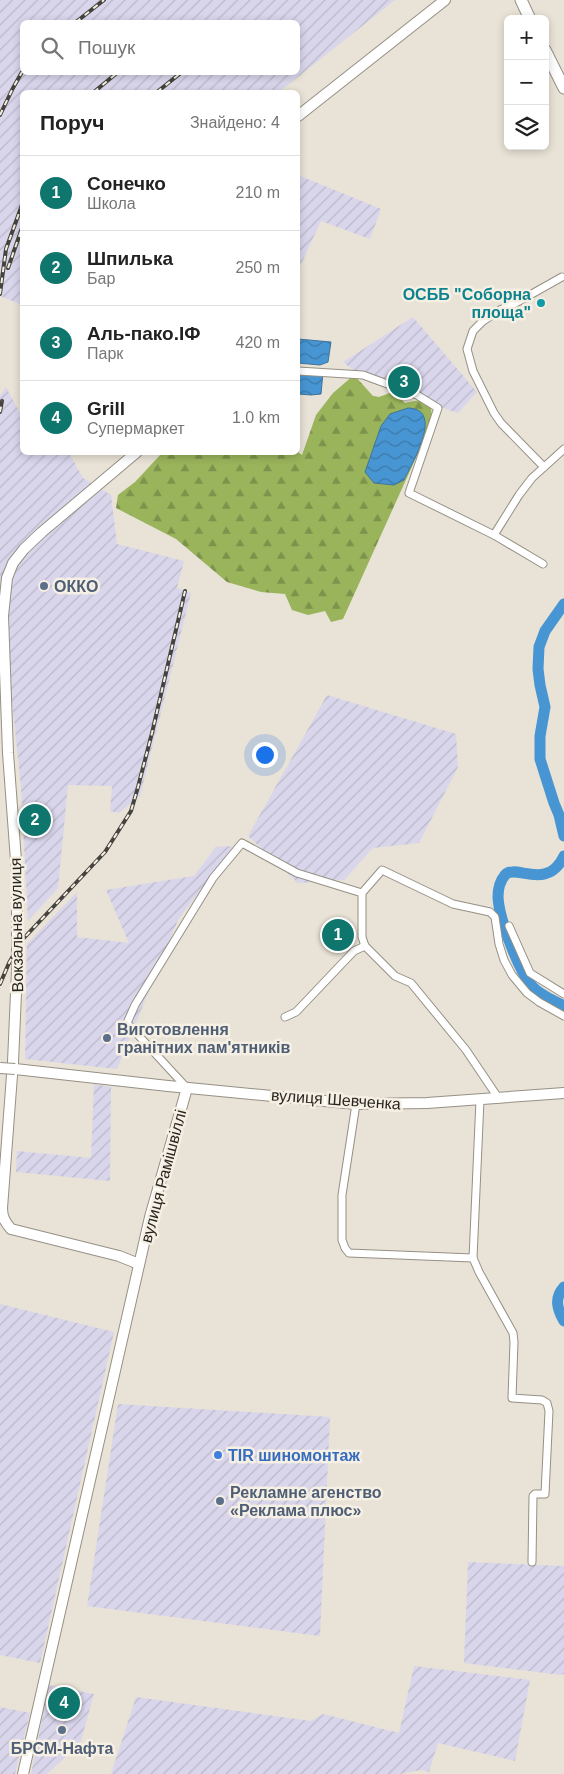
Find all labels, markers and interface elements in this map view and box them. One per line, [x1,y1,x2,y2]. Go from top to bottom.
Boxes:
map controls [504,15,549,150]
button: + [504,15,549,60]
search box [20,20,300,75]
icon: search [38,34,66,62]
text: Пошук [78,37,135,58]
button: − [504,60,549,105]
button: layers [504,105,549,150]
text: Поруч [40,111,104,134]
text: Знайдено: 4 [190,114,280,131]
text: Сонечко [87,173,166,194]
text: 1 [52,184,60,201]
text: 210 m [236,184,280,201]
text: Школа [87,195,136,212]
text: Шпилька [87,248,173,269]
text: 2 [52,259,60,276]
text: 250 m [236,259,280,276]
text: Бар [87,270,115,287]
place label: ОСББ "Соборна площа" [403,286,531,321]
marker: ОСББ "Соборна площа" [535,297,547,309]
text: Аль-пако.ІФ [87,323,200,344]
text: 3 [52,334,60,351]
text: 420 m [236,334,280,351]
text: Парк [87,345,123,362]
pin: 3 [388,363,420,401]
text: Grill [87,398,125,419]
text: 4 [52,409,60,426]
text: 1.0 km [232,409,280,426]
text: Супермаркет [87,420,185,437]
place label: ОККО [54,578,98,595]
marker: ОККО [38,580,50,592]
your location [252,742,278,768]
pin: 2 [19,801,51,839]
street label: Вокзальна вулиця [7,857,26,992]
pin: 1 [322,916,354,954]
place label: Виготовлення гранітних пам'ятників [117,1021,290,1056]
marker: Виготовлення гранітних пам'ятників [101,1032,113,1044]
street label: вулиця Шевченка [271,1086,402,1113]
street label: вулиця Рамішвіллі [138,1108,189,1245]
place label: TIR шиномонтаж [228,1447,360,1464]
marker: TIR шиномонтаж [212,1449,224,1461]
place label: Рекламне агенство «Реклама плюс» [230,1484,382,1519]
marker: Рекламне агенство «Реклама плюс» [214,1495,226,1507]
pin: 4 [48,1684,80,1722]
marker: БРСМ-Нафта [56,1724,68,1736]
place label: БРСМ-Нафта [11,1740,113,1757]

